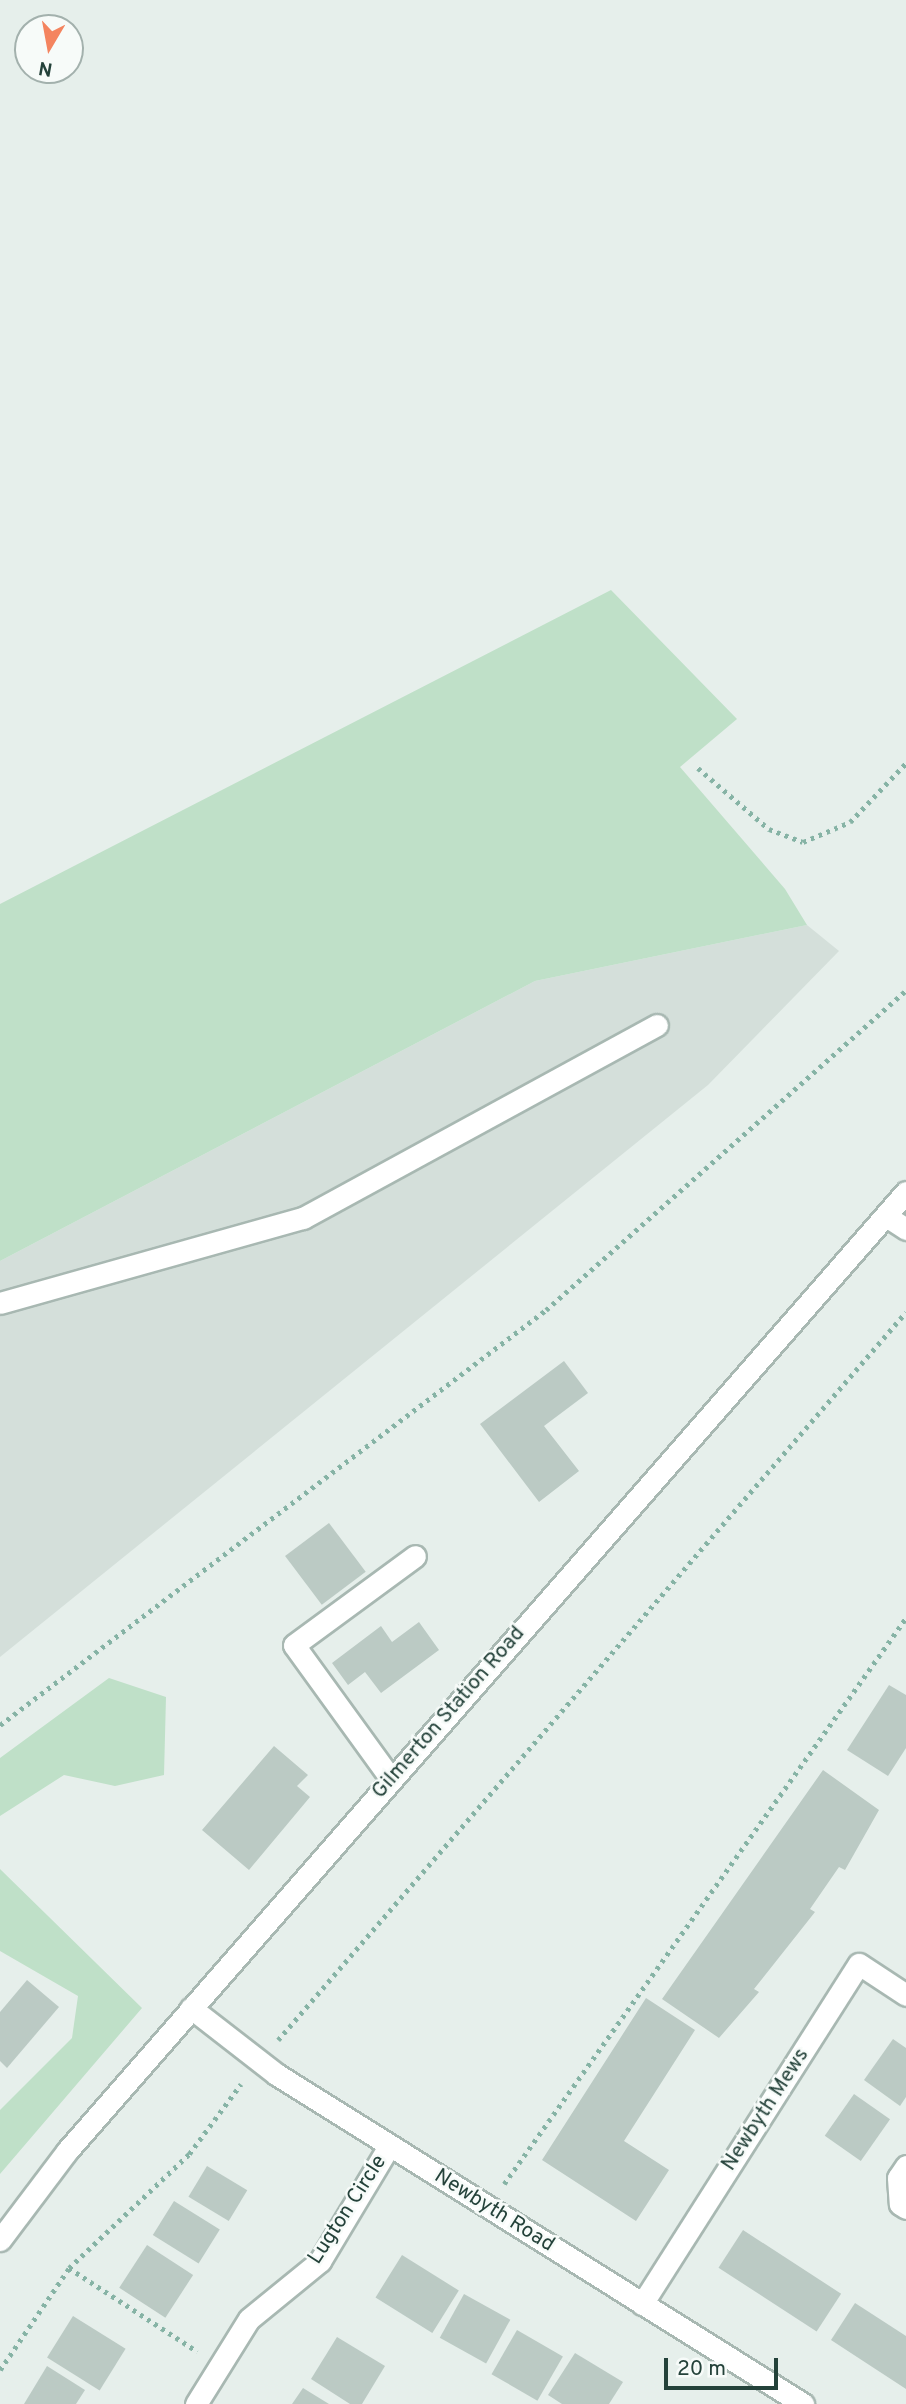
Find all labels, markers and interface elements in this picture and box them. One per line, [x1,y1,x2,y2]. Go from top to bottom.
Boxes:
north arrow [14,14,84,84]
text: N [37,55,55,81]
street label: Gilmerton Station Road [367,1622,531,1804]
street label: Newbyth Mews [717,2044,815,2176]
street label: Lugton Circle [303,2151,393,2269]
street label: Newbyth Road [429,2164,559,2258]
scale bar [668,2344,782,2388]
text: 20 m [677,2356,726,2383]

